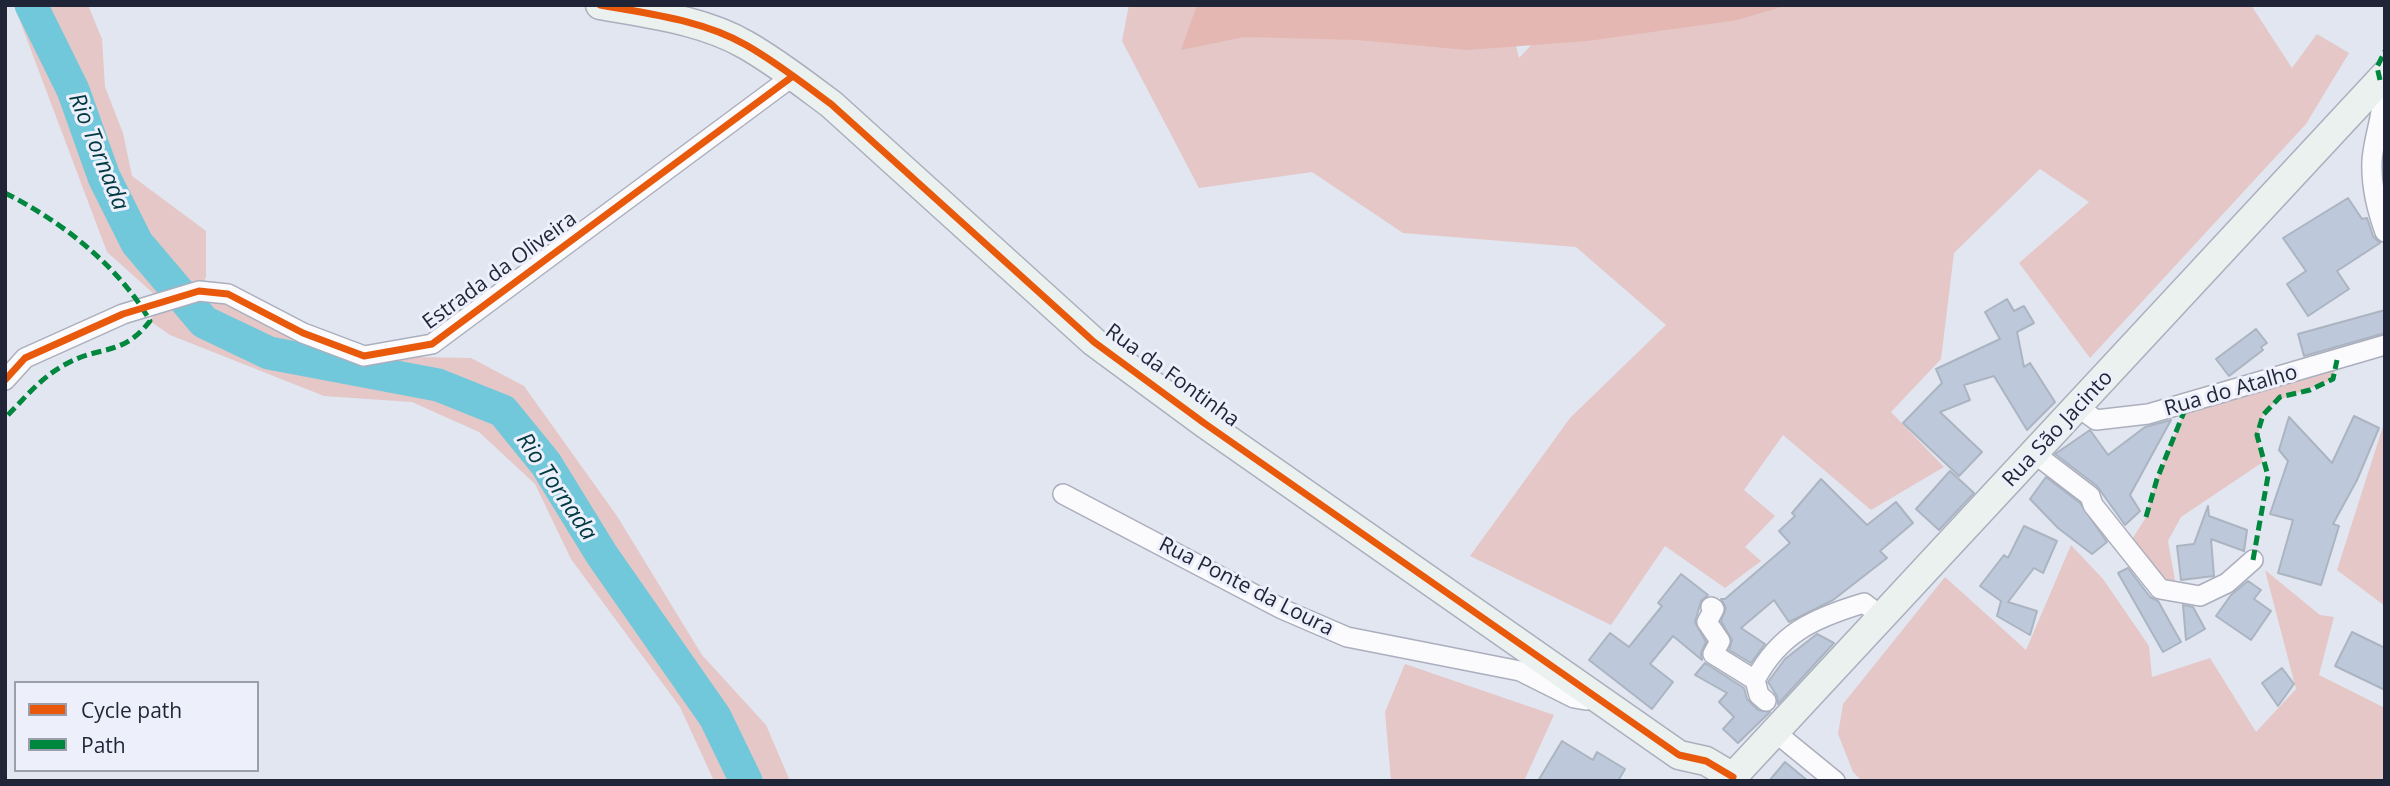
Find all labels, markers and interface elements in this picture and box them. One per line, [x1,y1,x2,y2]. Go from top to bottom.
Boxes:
water label: Rio Tornada [62,89,134,215]
street label: Estrada da Oliveira [418,207,582,335]
street label: Rua da Fontinha [1100,319,1244,433]
street label: Rua do Atalho [2162,360,2300,422]
street label: Rua São Jacinto [1998,366,2118,492]
water label: Rio Tornada [510,428,602,546]
street label: Rua Ponte da Loura [1155,532,1337,642]
legend [14,681,259,772]
text: Cycle path [81,696,182,724]
text: Path [81,731,126,759]

